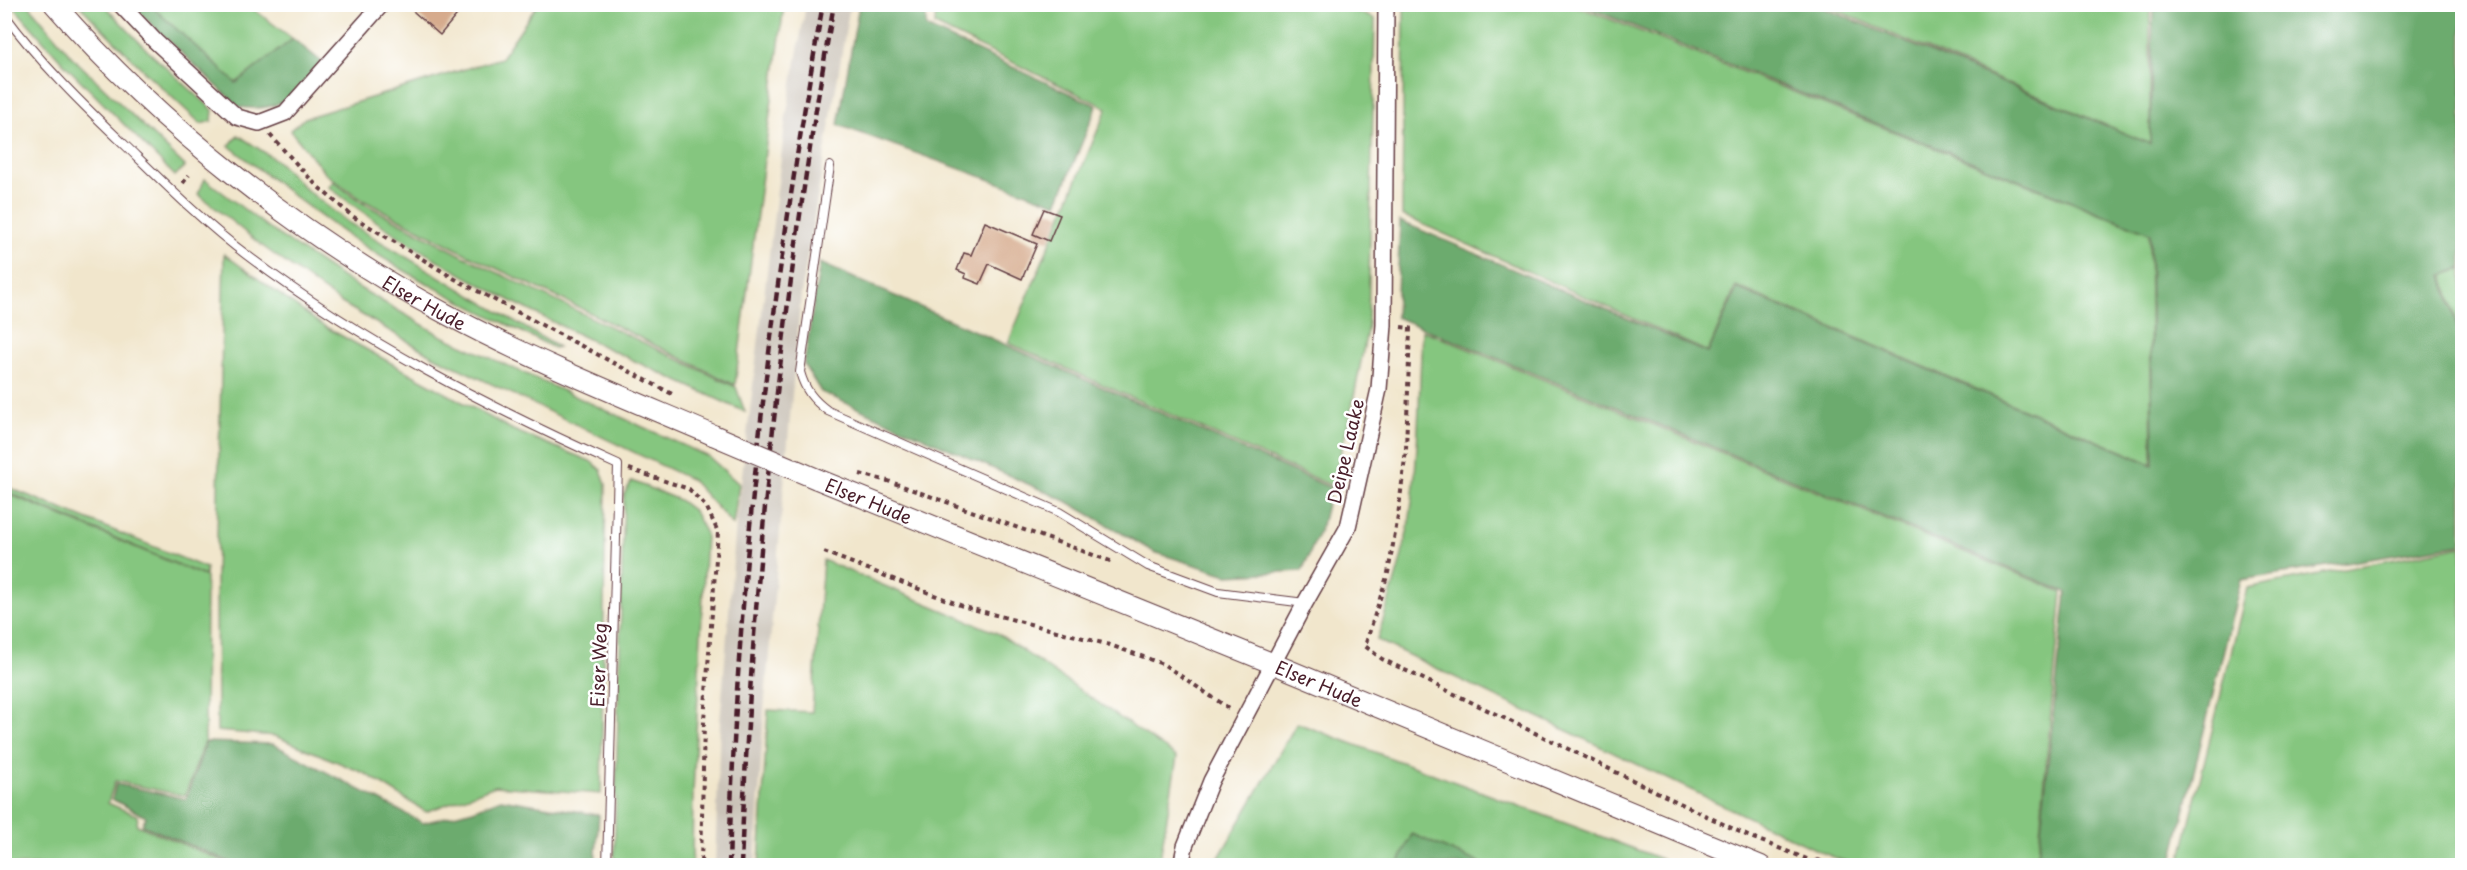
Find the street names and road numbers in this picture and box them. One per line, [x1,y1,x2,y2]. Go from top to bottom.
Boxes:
street label: Elser Hude [378,268,471,336]
street label: Deipe Laake [1320,396,1370,506]
street label: Elser Hude [821,470,917,530]
street label: Eiser Weg [583,622,613,708]
street label: Elser Hude [1272,653,1367,713]

